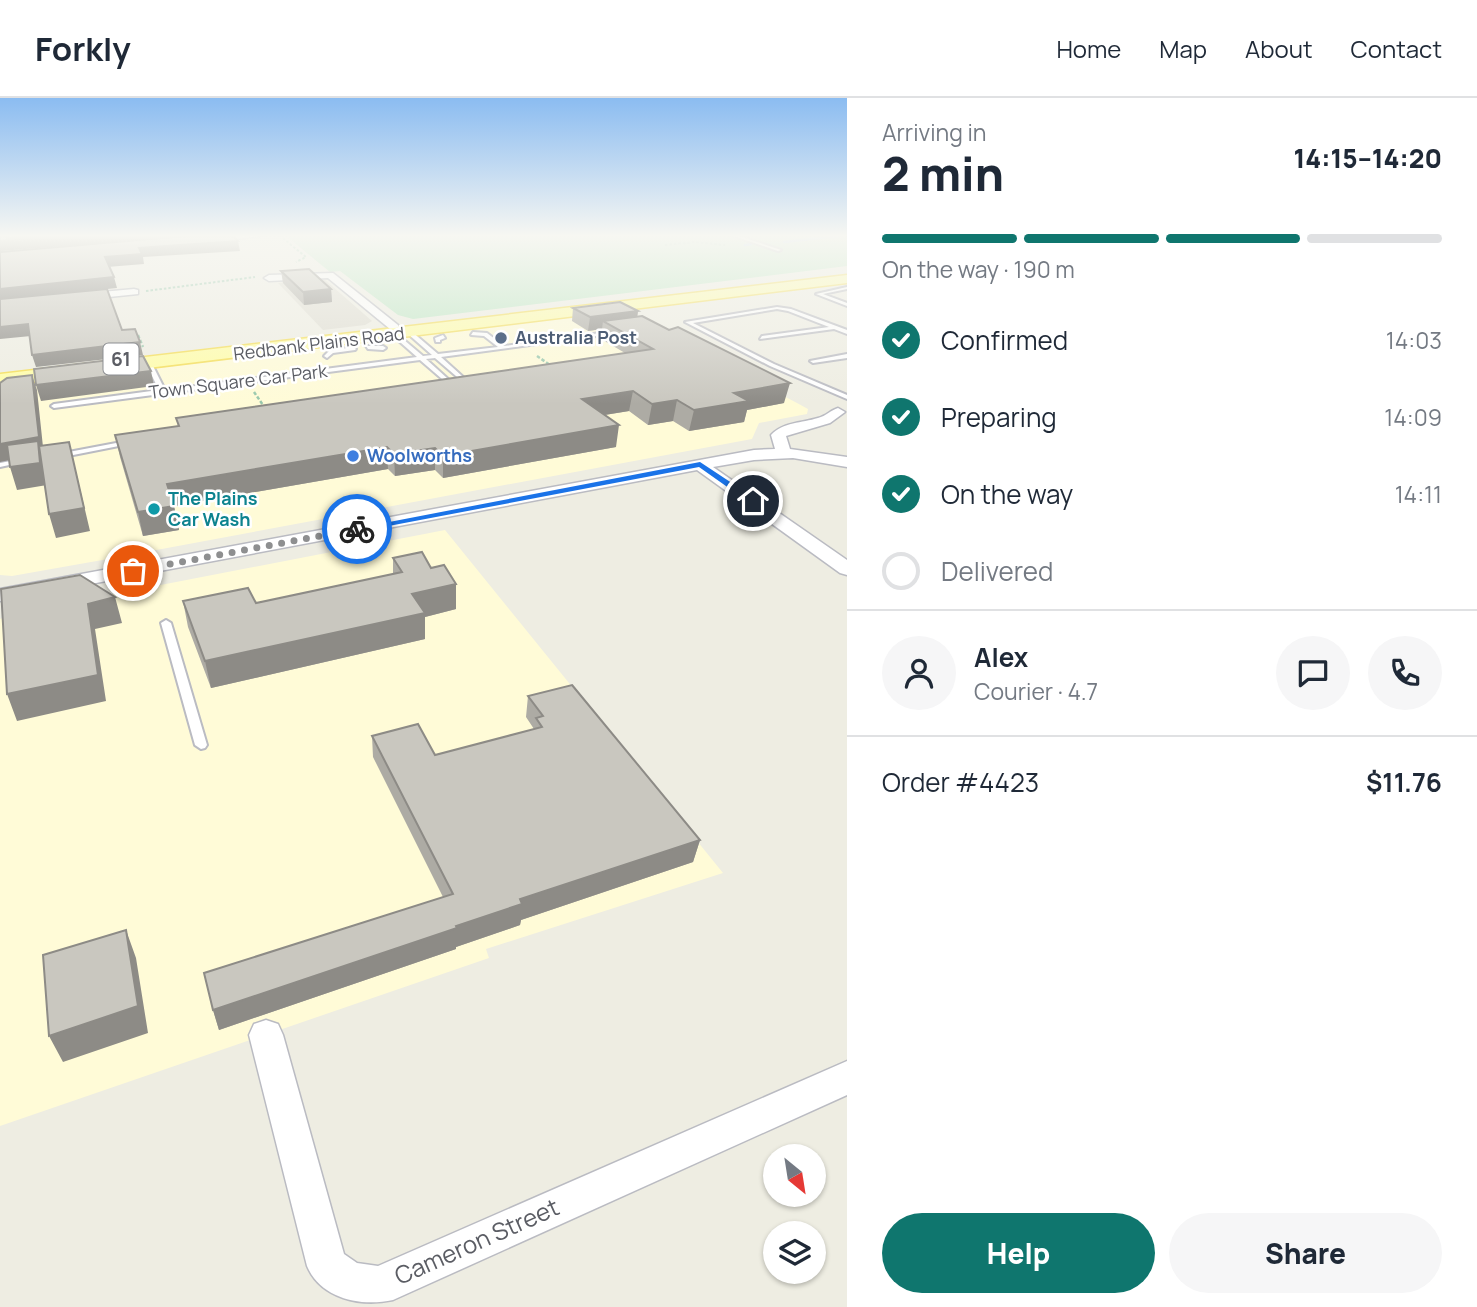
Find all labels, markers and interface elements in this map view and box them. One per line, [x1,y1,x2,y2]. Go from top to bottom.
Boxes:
text: Forkly [35,26,131,71]
text: Home [1056,32,1121,65]
text: Map [1159,32,1207,65]
text: About [1245,32,1313,65]
text: Contact [1351,32,1442,65]
text: Arriving in [882,116,987,148]
text: 14:15–14:20 [1293,140,1442,176]
text: 2 min [882,142,1004,205]
text: On the way · 190 m [882,253,1075,285]
street label: Redbank Plains Road [232,321,406,365]
icon: check [882,321,920,359]
text: Confirmed [941,322,1068,358]
text: 14:03 [1386,324,1442,356]
place label: Australia Post [515,325,637,349]
marker: Australia Post [493,330,509,346]
road number: 61 [104,344,138,374]
street label: Town Square Car Park [147,358,329,404]
icon: check [882,398,920,436]
text: Preparing [941,399,1057,435]
text: 14:09 [1384,401,1442,433]
place label: Woolworths [367,443,472,467]
marker: Woolworths [345,448,361,464]
pin [723,471,783,531]
icon: check [882,475,920,513]
text: On the way [941,476,1073,512]
text: 14:11 [1395,478,1442,510]
icon: home [734,482,772,520]
place label: The Plains Car Wash [168,486,258,531]
courier [322,494,392,564]
marker: The Plains Car Wash [146,501,162,517]
icon: bike [338,510,376,548]
pin [103,541,163,601]
icon: bag [114,552,152,590]
text: Delivered [941,553,1053,589]
button: person [882,636,956,710]
button: chat [1276,636,1350,710]
button: phone [1368,636,1442,710]
text: Alex [974,639,1028,675]
text: Courier · 4.7 [974,675,1098,707]
text: Order #4423 [882,764,1039,800]
text: $11.76 [1366,764,1442,800]
north arrow [763,1144,826,1208]
map controls [763,1144,826,1284]
street label: Cameron Street [389,1190,564,1292]
button: Help [882,1213,1155,1293]
button: Share [1169,1213,1442,1293]
button: layers [763,1221,826,1284]

